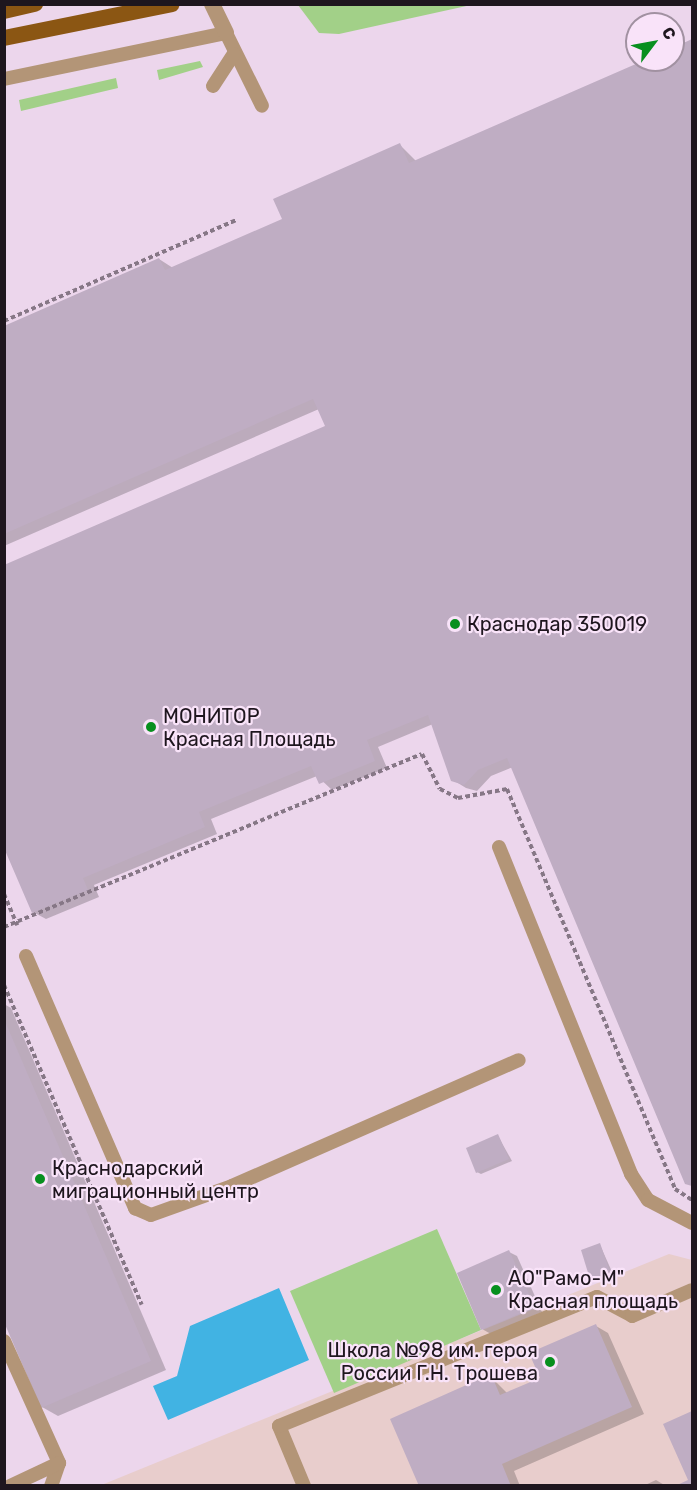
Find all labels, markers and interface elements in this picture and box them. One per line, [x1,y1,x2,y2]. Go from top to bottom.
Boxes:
north arrow [625,12,685,72]
text: С [658,23,680,43]
place label: Краснодар 350019 [467,612,647,636]
marker: Краснодар 350019 [448,617,462,631]
place label: МОНИТОР Красная Площадь [163,704,335,751]
marker: МОНИТОР Красная Площадь [144,720,158,734]
place label: Краснодарский миграционный центр [52,1156,259,1203]
marker: Краснодарский миграционный центр [33,1172,47,1186]
place label: АО"Рамо-М" Красная площадь [508,1266,678,1313]
marker: АО"Рамо-М" Красная площадь [489,1283,503,1297]
place label: Школа №98 им. героя России Г.Н. Трошева [328,1338,538,1385]
marker: Школа №98 им. героя России Г.Н. Трошева [543,1355,557,1369]

